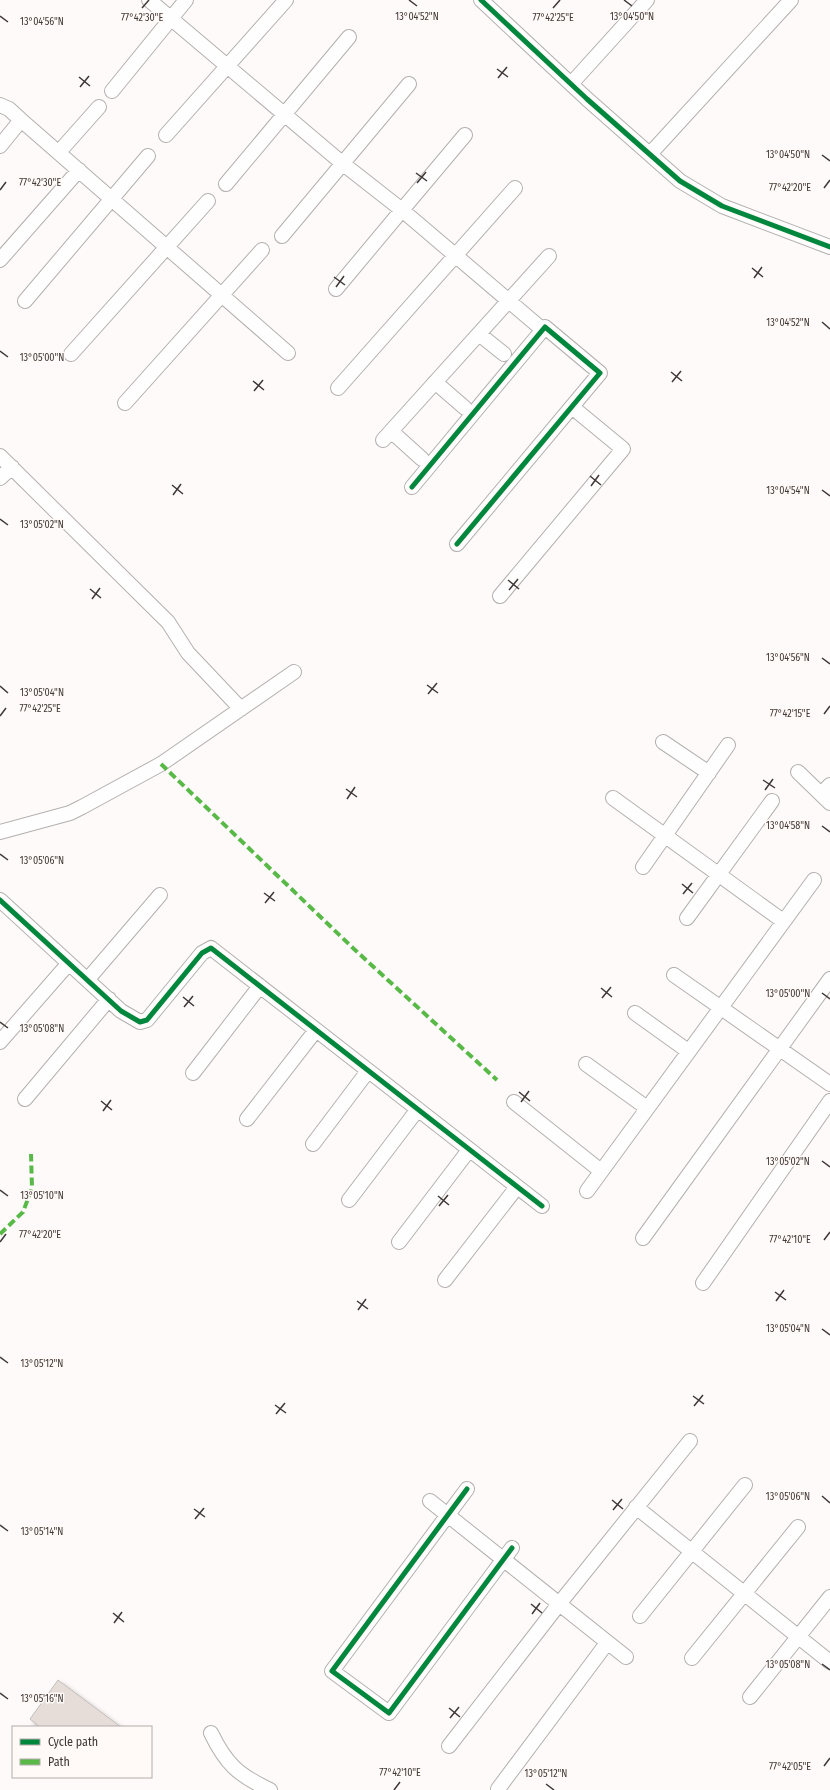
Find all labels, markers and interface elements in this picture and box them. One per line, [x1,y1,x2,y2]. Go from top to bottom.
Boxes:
text: 13°04'52"N [395,11,439,23]
text: 13°04'50"N [610,11,654,23]
text: 77°42'30"E [121,12,163,24]
text: 77°42'25"E [532,12,574,24]
text: 13°04'56"N [20,16,64,28]
text: 13°04'50"N [766,149,810,161]
text: 77°42'30"E [19,177,61,189]
text: 77°42'20"E [769,182,811,194]
text: 13°04'52"N [766,317,810,329]
text: 13°05'00"N [20,352,64,364]
text: 13°04'54"N [766,485,810,497]
text: 13°05'02"N [20,519,64,531]
text: 13°04'56"N [766,652,810,664]
text: 13°05'04"N [20,687,64,699]
text: 77°42'25"E [19,703,61,715]
text: 77°42'15"E [770,708,811,720]
text: 13°04'58"N [766,820,810,832]
text: 13°05'06"N [20,855,64,867]
text: 13°05'00"N [766,988,810,1000]
text: 13°05'08"N [20,1023,64,1035]
text: 13°05'02"N [766,1156,810,1168]
text: 13°05'10"N [20,1190,64,1202]
text: 77°42'20"E [19,1229,61,1241]
text: 77°42'10"E [769,1234,811,1246]
text: 13°05'04"N [766,1323,810,1335]
text: 13°05'12"N [21,1358,63,1370]
text: 13°05'06"N [766,1491,810,1503]
text: 13°05'14"N [21,1526,63,1538]
text: 13°05'08"N [766,1659,810,1671]
text: 13°05'16"N [20,1693,64,1705]
legend [12,1726,152,1778]
text: Cycle path [48,1735,98,1749]
text: Path [48,1755,70,1769]
text: 77°42'05"E [769,1761,811,1773]
text: 77°42'10"E [379,1767,421,1779]
text: 13°05'12"N [525,1768,567,1780]

